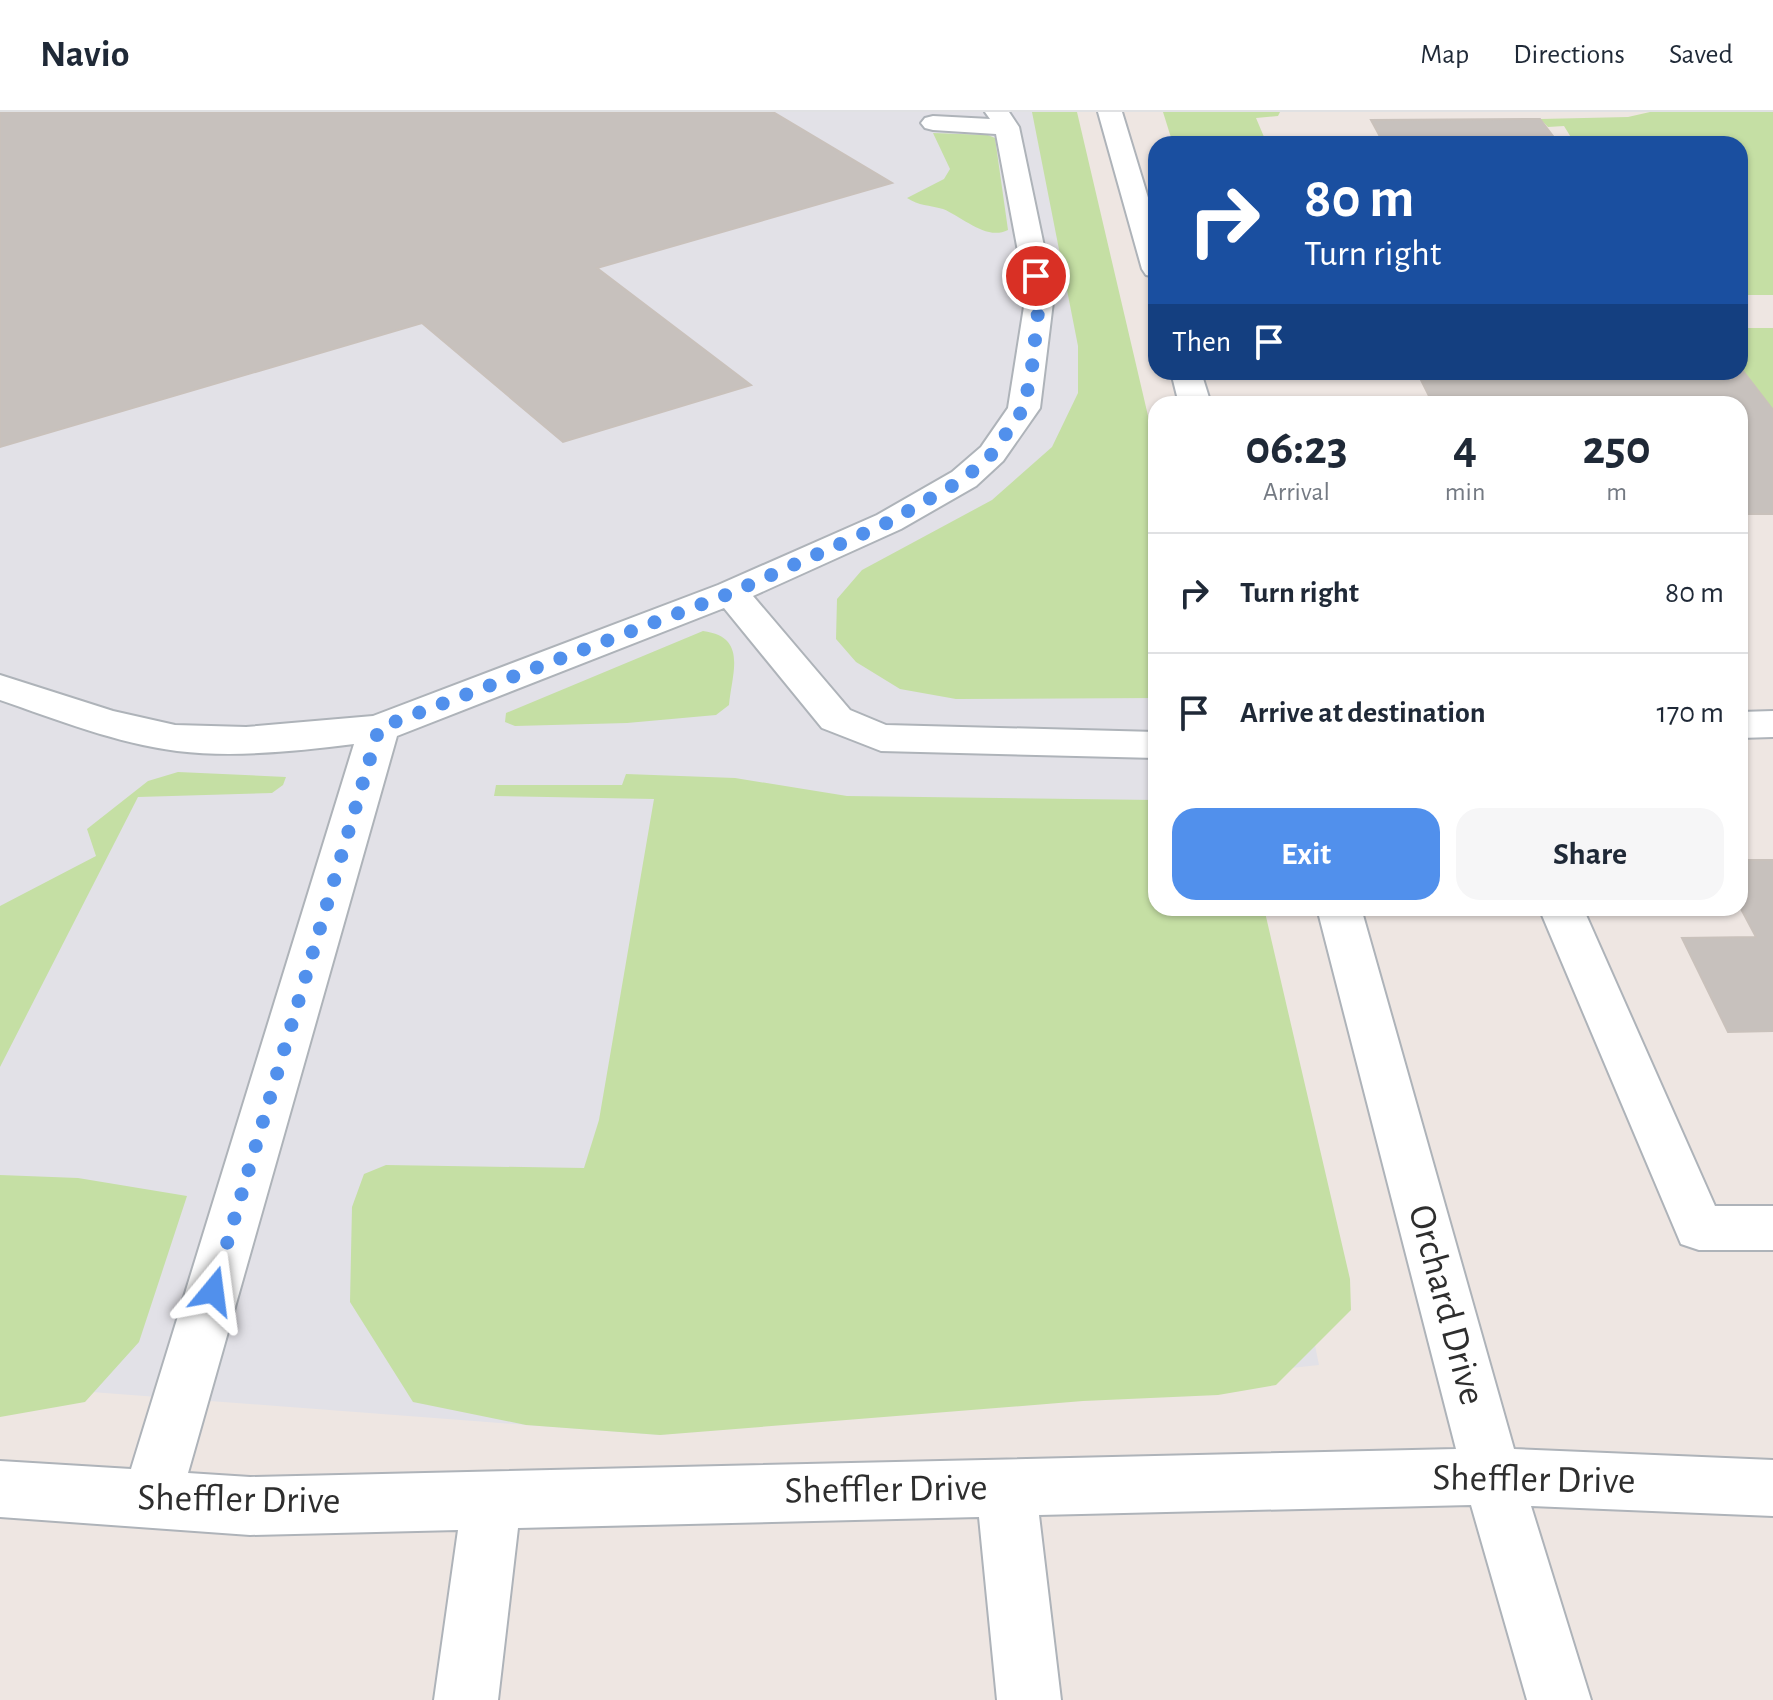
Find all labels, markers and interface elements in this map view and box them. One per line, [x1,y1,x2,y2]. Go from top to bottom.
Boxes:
text: Navio [40,36,129,74]
text: Map [1420,41,1469,69]
text: Directions [1513,41,1625,69]
text: Saved [1669,41,1733,69]
icon: right [1172,168,1276,272]
text: 80 m [1304,171,1414,227]
text: Turn right [1304,236,1441,272]
pin [1002,242,1070,310]
icon: arrive [1014,254,1058,298]
icon: arrive [1247,320,1291,364]
text: Then [1172,327,1231,357]
text: 06:23 [1245,425,1348,473]
text: 4 [1453,425,1477,473]
text: 250 [1582,425,1651,473]
text: Arrival [1263,479,1330,505]
text: min [1445,479,1485,505]
text: m [1606,479,1627,505]
icon: right [1172,571,1216,615]
text: Turn right [1240,578,1359,608]
text: 80 m [1665,578,1724,608]
icon: arrive [1172,691,1216,735]
text: Arrive at destination [1240,698,1486,728]
text: 170 m [1656,698,1724,728]
button: Exit [1172,808,1440,900]
button: Share [1456,808,1724,900]
street label: Orchard Drive [1401,1201,1491,1409]
position arrow [171,1249,255,1333]
street label: Sheffler Drive [1432,1459,1636,1501]
street label: Sheffler Drive [784,1469,988,1511]
street label: Sheffler Drive [137,1479,341,1521]

